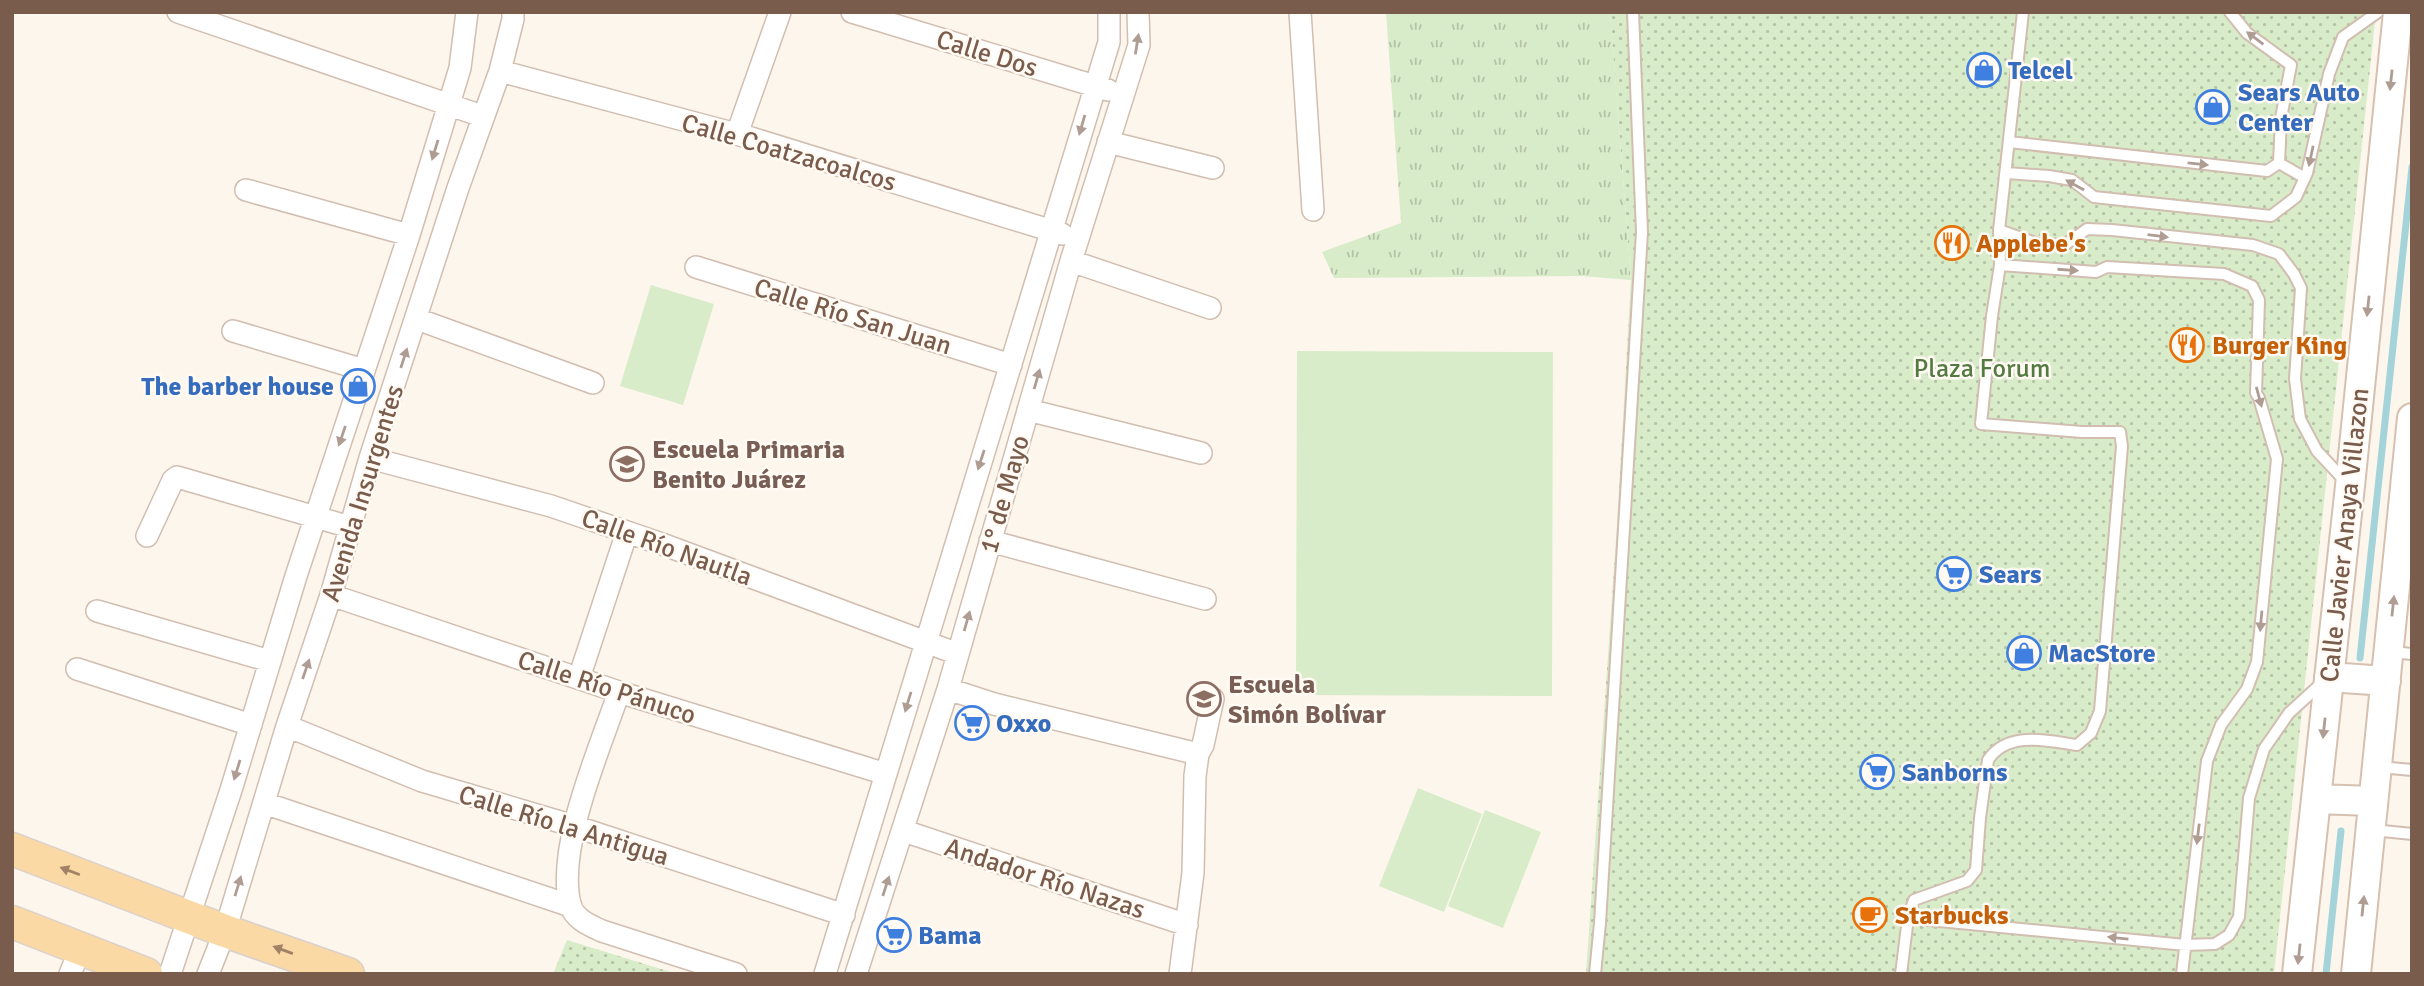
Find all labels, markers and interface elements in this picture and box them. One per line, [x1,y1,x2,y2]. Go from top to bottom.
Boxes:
street label: Calle Dos [932,23,1041,84]
one-way arrow [2246,31,2264,46]
one-way arrow [1132,33,1143,55]
shop icon: Telcel [1965,51,2003,89]
place label: Telcel [2008,55,2073,87]
one-way arrow [2385,69,2396,91]
place label: Sears Auto Center [2238,77,2360,139]
shop icon: Sears Auto Center [2194,88,2232,126]
street label: Calle Coatzacoalcos [678,107,900,199]
one-way arrow [1077,115,1087,136]
one-way arrow [429,140,439,161]
one-way arrow [2305,145,2316,167]
one-way arrow [2187,158,2209,169]
one-way arrow [2064,179,2084,191]
restaurant icon: Applebe's [1933,224,1971,262]
place label: Applebe's [1976,228,2086,260]
one-way arrow [2147,230,2169,241]
one-way arrow [2057,265,2079,276]
street label: Calle Río San Juan [750,272,955,362]
one-way arrow [2362,296,2373,318]
restaurant icon: Burger King [2168,326,2206,364]
place label: Burger King [2212,330,2347,362]
one-way arrow [399,348,409,369]
park label: Plaza Forum [1914,353,2050,385]
shop icon: The barber house [339,367,377,405]
one-way arrow [1032,368,1043,390]
place label: The barber house [141,371,334,403]
street label: Avenida Insurgentes [315,381,411,605]
one-way arrow [2254,386,2265,408]
street label: Calle Javier Anaya Villazon [2314,386,2376,684]
one-way arrow [336,426,347,447]
street label: 1° de Mayo [973,432,1037,557]
place label: Escuela Primaria Benito Juárez [652,434,845,496]
school or university icon: Escuela Primaria Benito Juárez [608,445,646,483]
one-way arrow [975,450,985,471]
street label: Calle Río Nautla [577,502,756,594]
supermarket icon: Sears [1935,555,1973,593]
place label: Sears [1979,559,2042,591]
one-way arrow [2387,595,2398,617]
one-way arrow [2256,610,2267,632]
one-way arrow [962,611,972,632]
shop icon: MacStore [2005,634,2043,672]
place label: MacStore [2048,638,2156,670]
street label: Calle Río Pánuco [514,644,700,732]
one-way arrow [301,658,312,679]
place label: Escuela Simón Bolívar [1228,669,1386,731]
school or university icon: Escuela Simón Bolívar [1185,680,1223,718]
one-way arrow [902,691,913,712]
supermarket icon: Oxxo [953,704,991,742]
place label: Oxxo [996,708,1051,740]
one-way arrow [2318,717,2329,739]
supermarket icon: Sanborns [1858,753,1896,791]
place label: Sanborns [1902,757,2008,789]
one-way arrow [231,760,241,781]
street label: Calle Río la Antigua [455,779,673,873]
one-way arrow [2193,824,2204,846]
street label: Andador Río Nazas [941,832,1149,926]
one-way arrow [60,866,81,877]
one-way arrow [234,875,244,896]
one-way arrow [881,875,892,896]
one-way arrow [2357,895,2368,917]
cafe icon: Starbucks [1851,896,1889,934]
place label: Starbucks [1895,900,2008,932]
supermarket icon: Bama [875,916,913,954]
place label: Bama [918,920,982,952]
one-way arrow [2106,932,2128,943]
one-way arrow [2294,943,2305,965]
one-way arrow [273,945,294,956]

